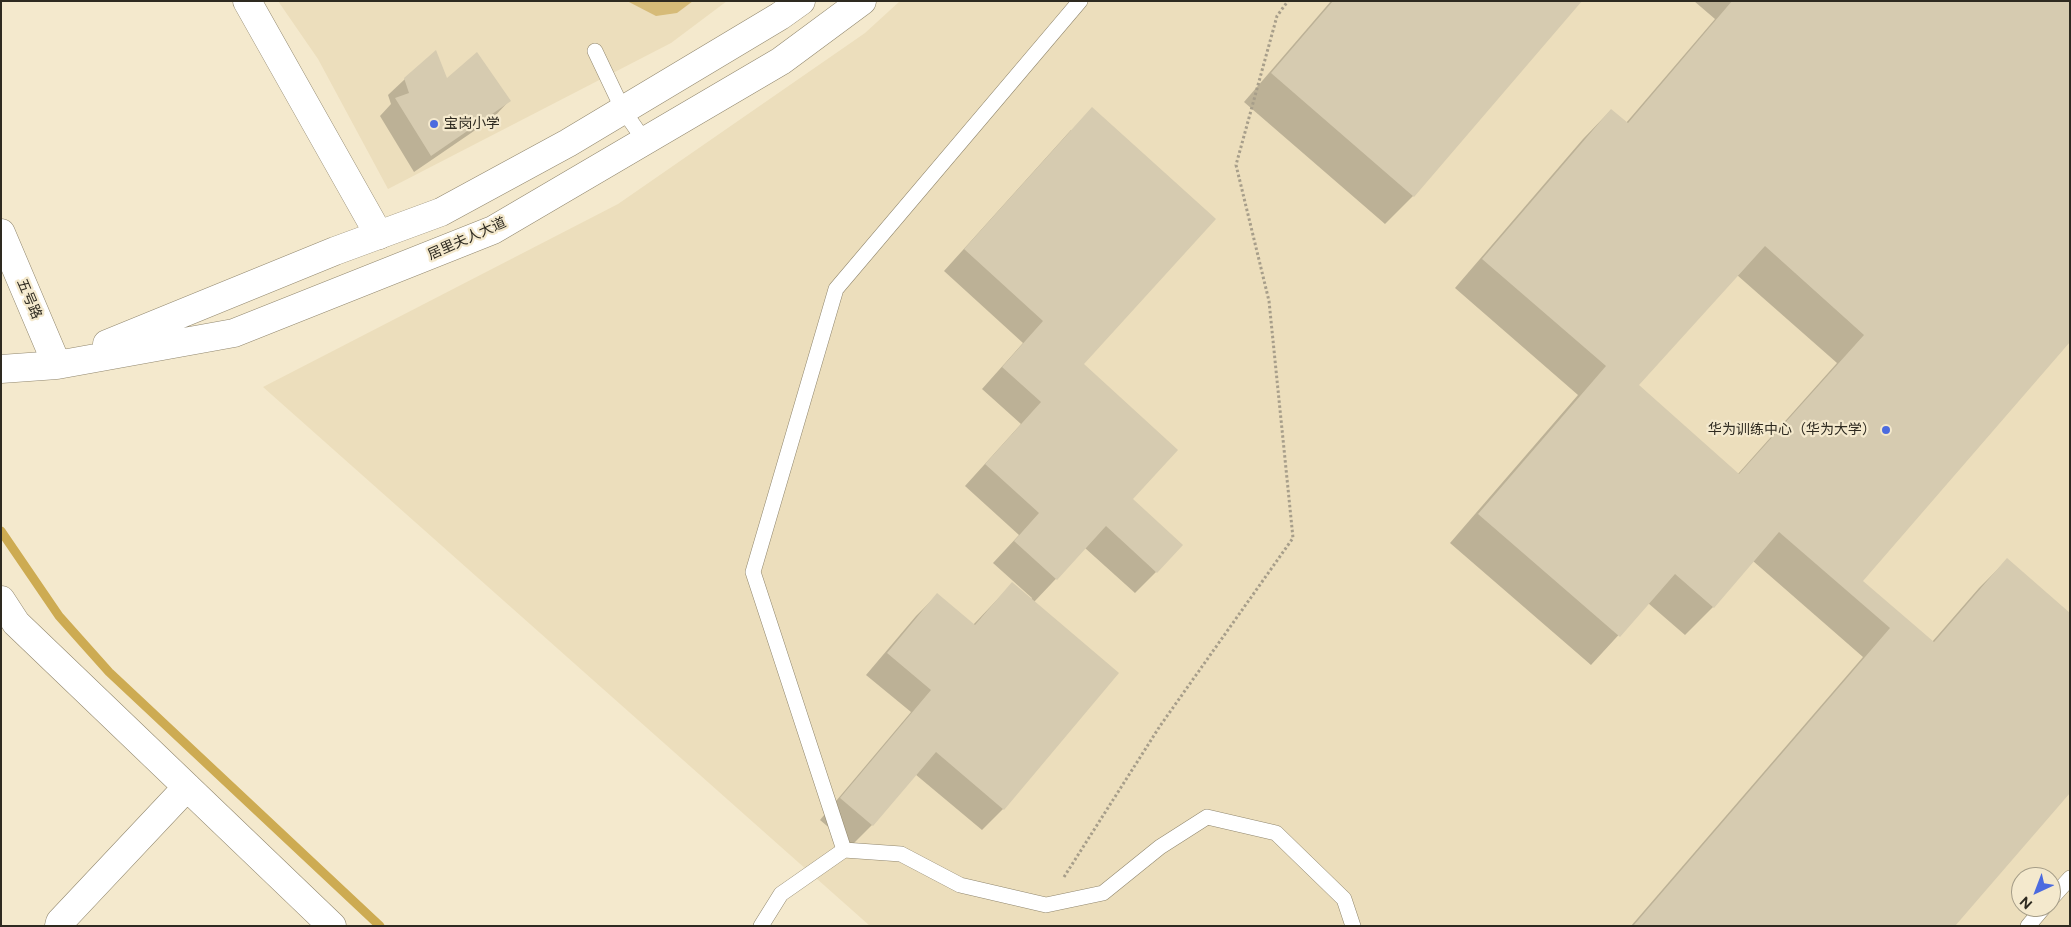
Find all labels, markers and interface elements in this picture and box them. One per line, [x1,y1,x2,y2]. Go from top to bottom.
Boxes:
place label: 宝岗小学 [444,116,500,132]
marker: 宝岗小学 [428,118,440,130]
street label: 居里夫人大道 [425,214,509,264]
street label: 五号路 [13,276,45,322]
place label: 华为训练中心（华为大学） [1708,422,1876,438]
marker: 华为训练中心（华为大学） [1880,424,1892,436]
north arrow [2011,867,2061,917]
text: N [2016,893,2036,913]

